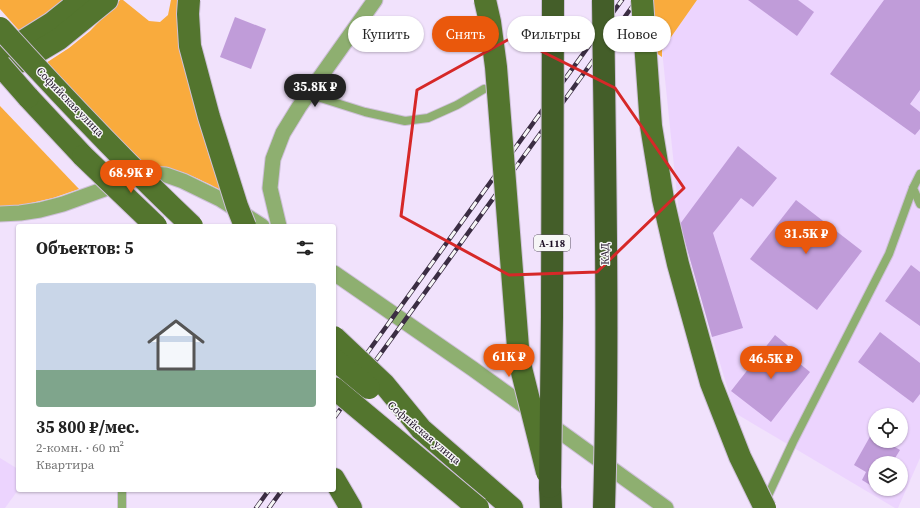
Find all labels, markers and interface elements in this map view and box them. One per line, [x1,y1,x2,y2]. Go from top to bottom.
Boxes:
chip: Купить [348,16,424,52]
chip: Снять [432,16,499,52]
chip: Фильтры [507,16,595,52]
chip: Новое [603,16,671,52]
street label: Софийская улица [33,64,107,140]
pin: 35.8K ₽ [278,74,352,108]
text: 35.8K ₽ [293,78,337,95]
pin: 68.9K ₽ [94,160,168,194]
text: 68.9K ₽ [109,164,153,181]
pin: 31.5K ₽ [769,221,843,255]
text: 31.5K ₽ [784,225,828,242]
road number: А-118 [534,235,570,251]
text: Объектов: 5 [36,236,134,260]
icon: filters [294,237,316,259]
street label: КАД [597,242,613,265]
icon: home [140,309,212,381]
pin: 61K ₽ [481,344,537,378]
pin: 46.5K ₽ [734,346,808,380]
text: 61K ₽ [493,348,525,365]
text: 46.5K ₽ [749,350,793,367]
street label: Софийская улица [384,398,464,468]
map controls [868,408,908,496]
button: locate [868,408,908,448]
text: 35 800 ₽/мес. [36,415,140,439]
text: 2-комн. · 60 m² [36,439,124,456]
text: Квартира [36,456,94,473]
button: layers [868,456,908,496]

